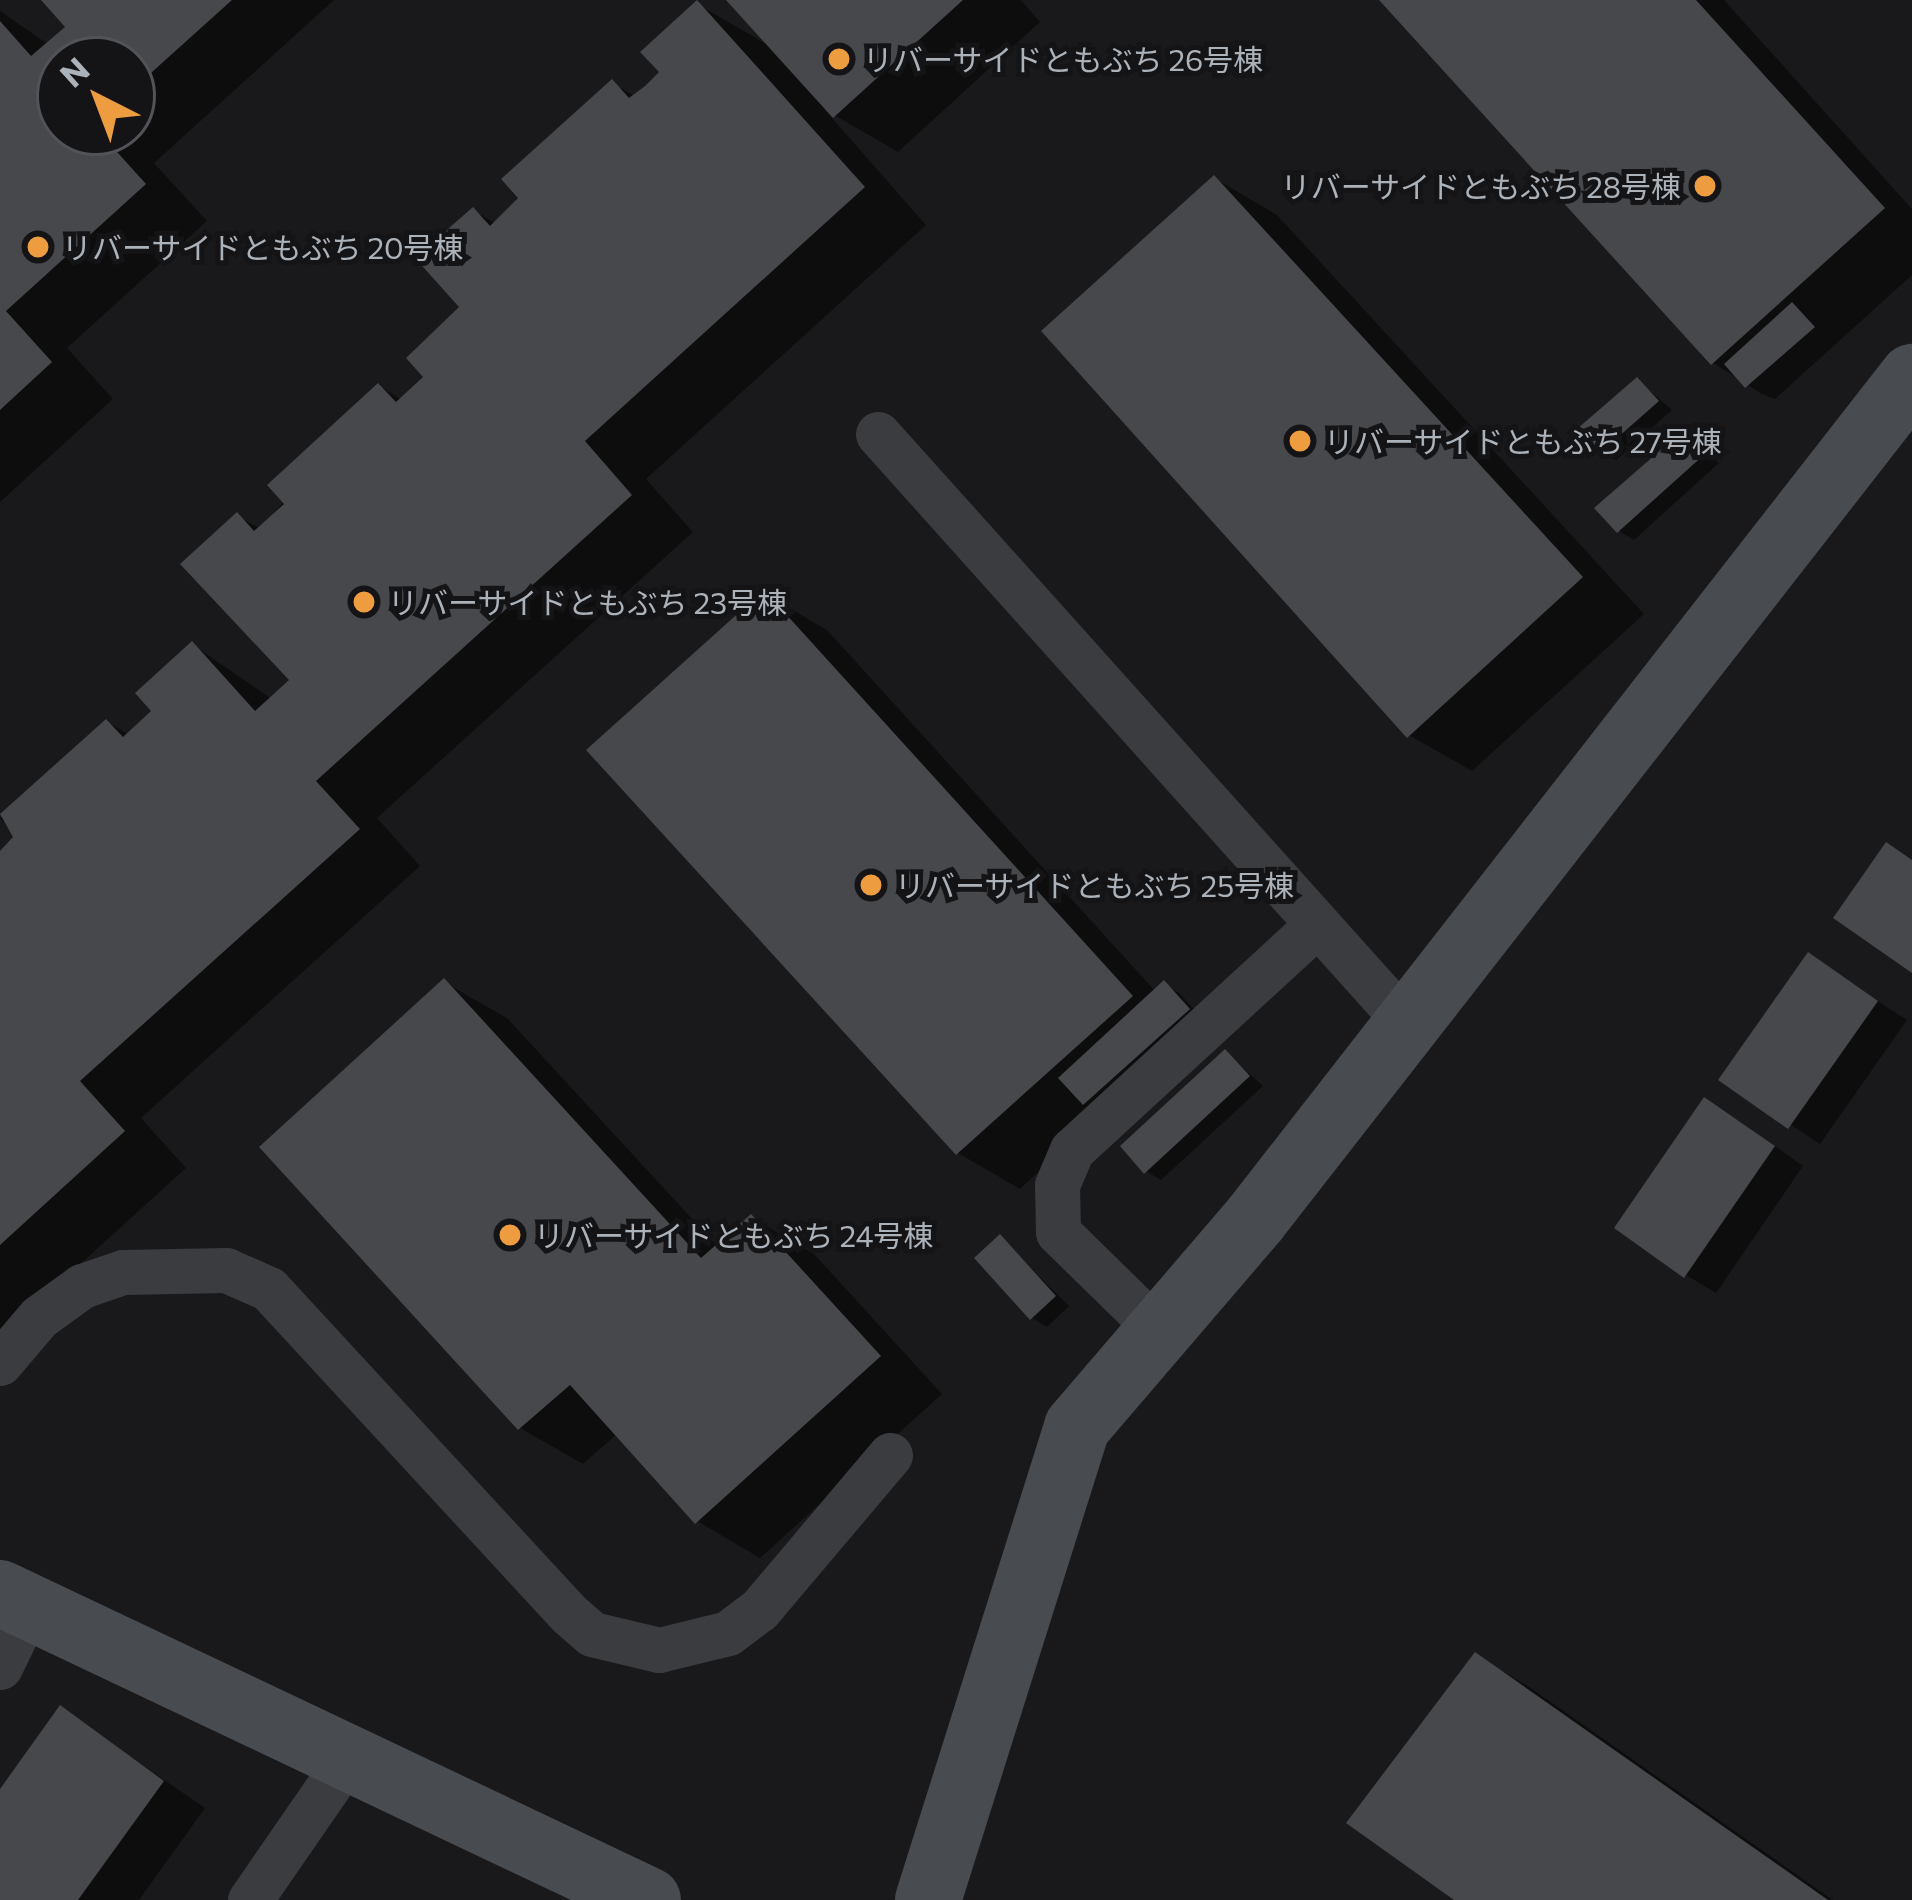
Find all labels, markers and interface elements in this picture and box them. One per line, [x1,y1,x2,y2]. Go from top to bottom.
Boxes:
north arrow [36,36,156,156]
place label: リバーサイドともぶち 26号棟 [863,41,1264,77]
marker: リバーサイドともぶち 26号棟 [826,46,852,72]
text: N [51,48,96,95]
place label: リバーサイドともぶち 28号棟 [1280,168,1681,204]
marker: リバーサイドともぶち 28号棟 [1692,173,1718,199]
place label: リバーサイドともぶち 20号棟 [62,229,464,265]
marker: リバーサイドともぶち 20号棟 [25,234,51,260]
place label: リバーサイドともぶち 27号棟 [1324,423,1722,459]
marker: リバーサイドともぶち 27号棟 [1287,428,1313,454]
place label: リバーサイドともぶち 23号棟 [388,584,787,620]
marker: リバーサイドともぶち 23号棟 [351,589,377,615]
place label: リバーサイドともぶち 25号棟 [895,867,1295,903]
marker: リバーサイドともぶち 25号棟 [858,872,884,898]
place label: リバーサイドともぶち 24号棟 [534,1217,934,1253]
marker: リバーサイドともぶち 24号棟 [497,1222,523,1248]

